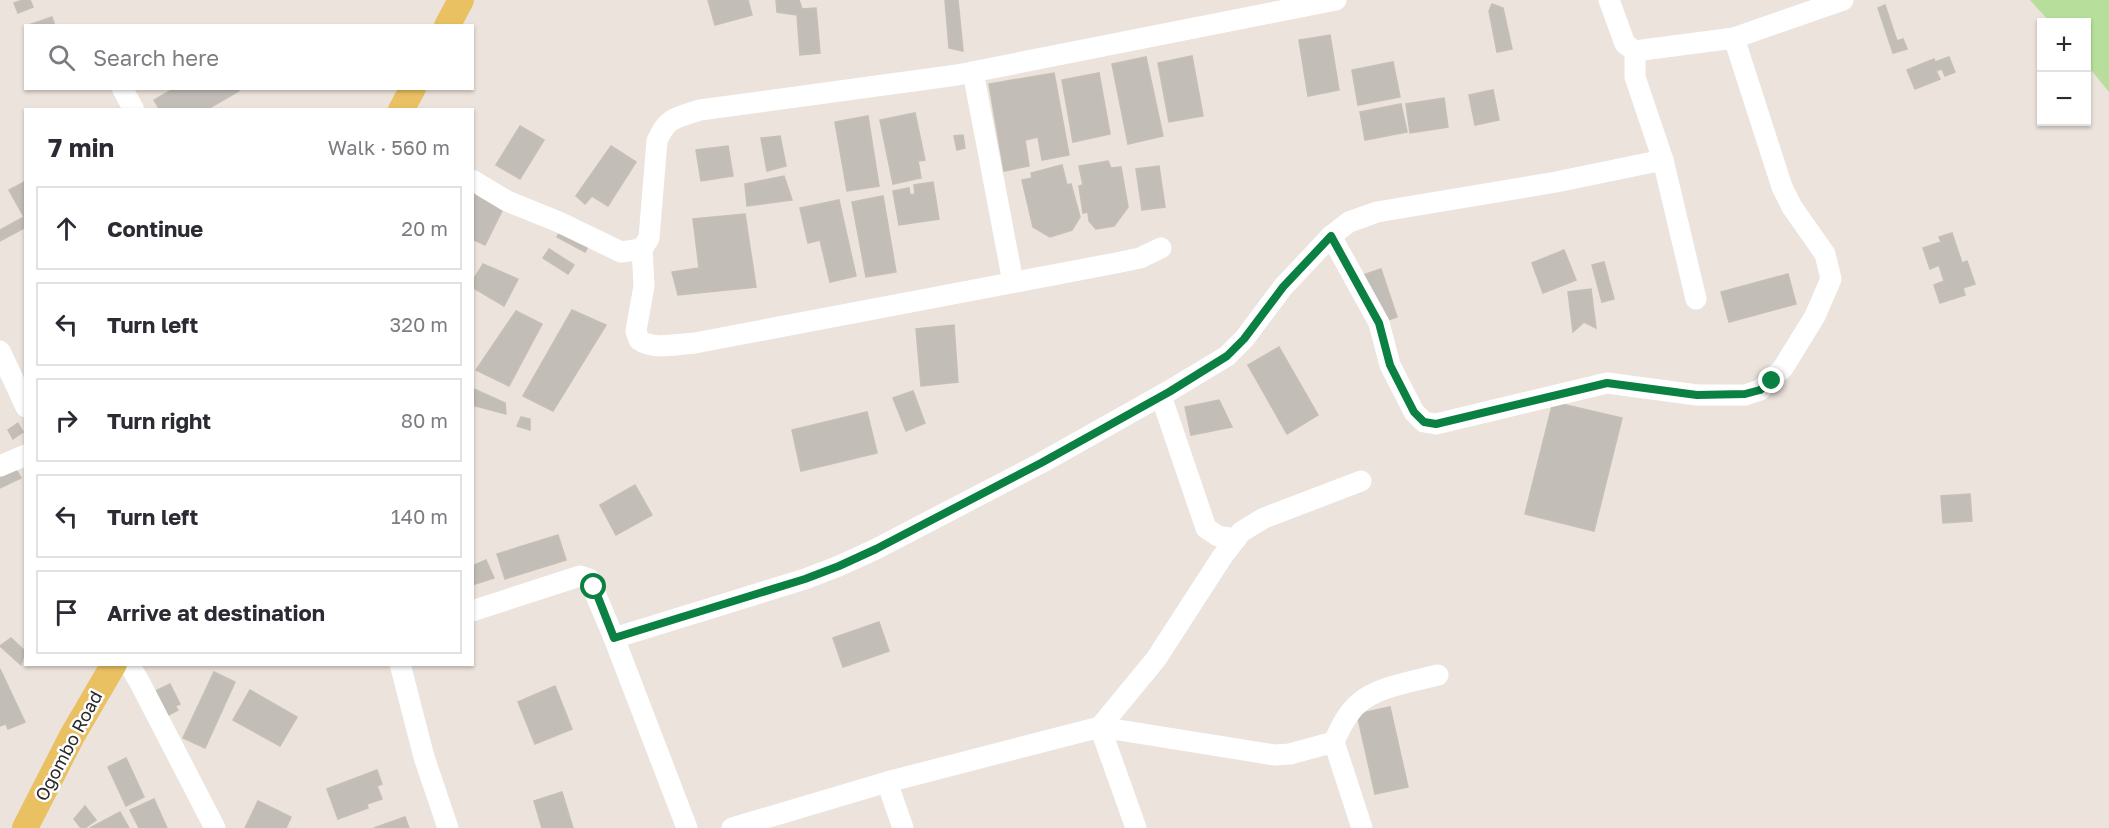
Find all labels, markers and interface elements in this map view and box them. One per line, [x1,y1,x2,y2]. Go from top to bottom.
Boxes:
map controls [2037,18,2091,126]
button: + [2037,18,2091,72]
search box [24,24,474,90]
icon: search [45,41,78,74]
text: Search here [93,44,219,71]
button: − [2037,72,2091,126]
text: 7 min [48,132,114,163]
text: Walk · 560 m [328,135,450,159]
icon: ahead [50,212,83,245]
text: Continue [107,215,203,242]
text: 20 m [401,216,448,240]
icon: left [50,308,83,341]
text: Turn left [107,311,198,338]
text: 320 m [390,312,448,336]
route end [1758,367,1784,393]
icon: right [50,404,83,437]
text: Turn right [107,407,211,434]
text: 80 m [401,408,448,432]
icon: left [50,500,83,533]
text: Turn left [107,503,198,530]
text: 140 m [391,504,448,528]
route start [580,573,606,599]
icon: arrive [50,596,83,629]
text: Arrive at destination [107,599,325,626]
street label: Ogombo Road [30,687,106,804]

